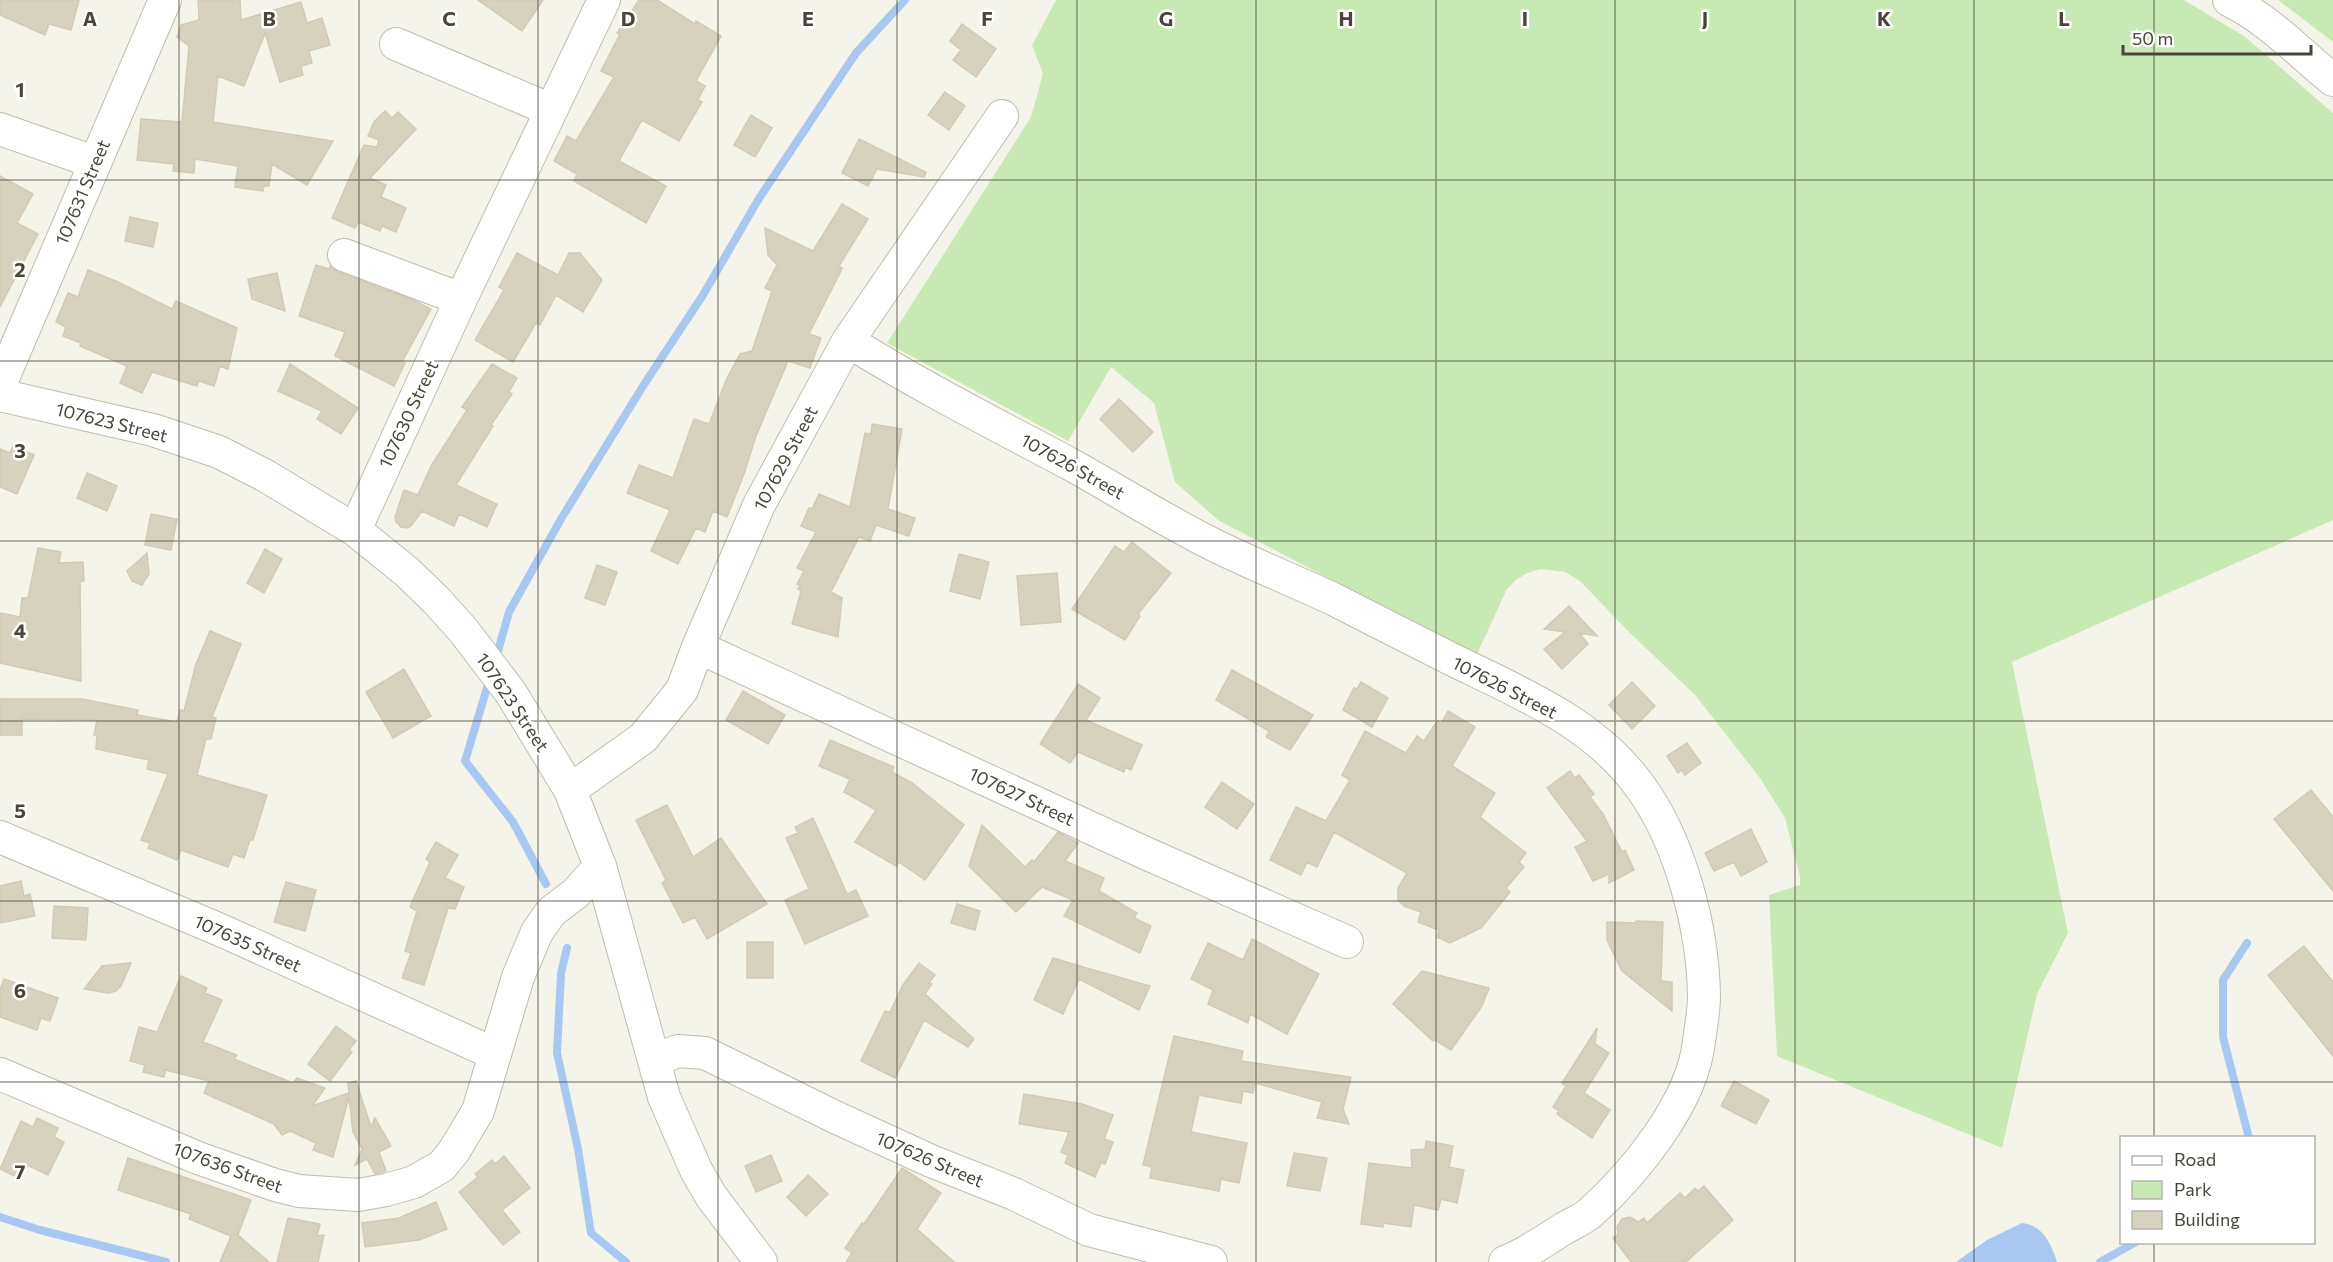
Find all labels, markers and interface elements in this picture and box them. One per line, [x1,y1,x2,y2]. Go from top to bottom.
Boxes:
text: A [83,6,97,30]
text: B [262,6,276,30]
text: C [442,6,456,30]
text: D [621,6,635,30]
text: E [802,6,814,30]
text: F [981,6,993,30]
text: G [1159,6,1173,30]
text: H [1339,6,1354,30]
text: I [1522,6,1528,30]
text: J [1702,6,1708,30]
text: K [1877,6,1891,30]
text: L [2058,6,2070,30]
scale bar [2123,18,2310,56]
text: 50 m [2132,27,2173,49]
text: 1 [15,77,25,101]
street label: 107631 Street [50,136,114,248]
text: 2 [14,257,26,281]
street label: 107630 Street [374,357,442,471]
street label: 107623 Street [54,398,170,446]
street label: 107629 Street [748,402,822,514]
street label: 107626 Street [1017,429,1129,503]
text: 3 [14,438,26,462]
text: 4 [14,618,26,642]
street label: 107623 Street [472,648,554,756]
street label: 107626 Street [1449,651,1561,723]
street label: 107627 Street [966,762,1078,830]
text: 5 [14,798,26,822]
street label: 107635 Street [191,910,305,976]
text: 6 [14,978,26,1002]
street label: 107626 Street [873,1126,987,1192]
legend [2120,1136,2315,1244]
street label: 107636 Street [170,1137,286,1197]
text: Road [2174,1148,2216,1170]
text: 7 [15,1159,26,1183]
text: Park [2174,1178,2212,1200]
text: Building [2174,1208,2240,1230]

